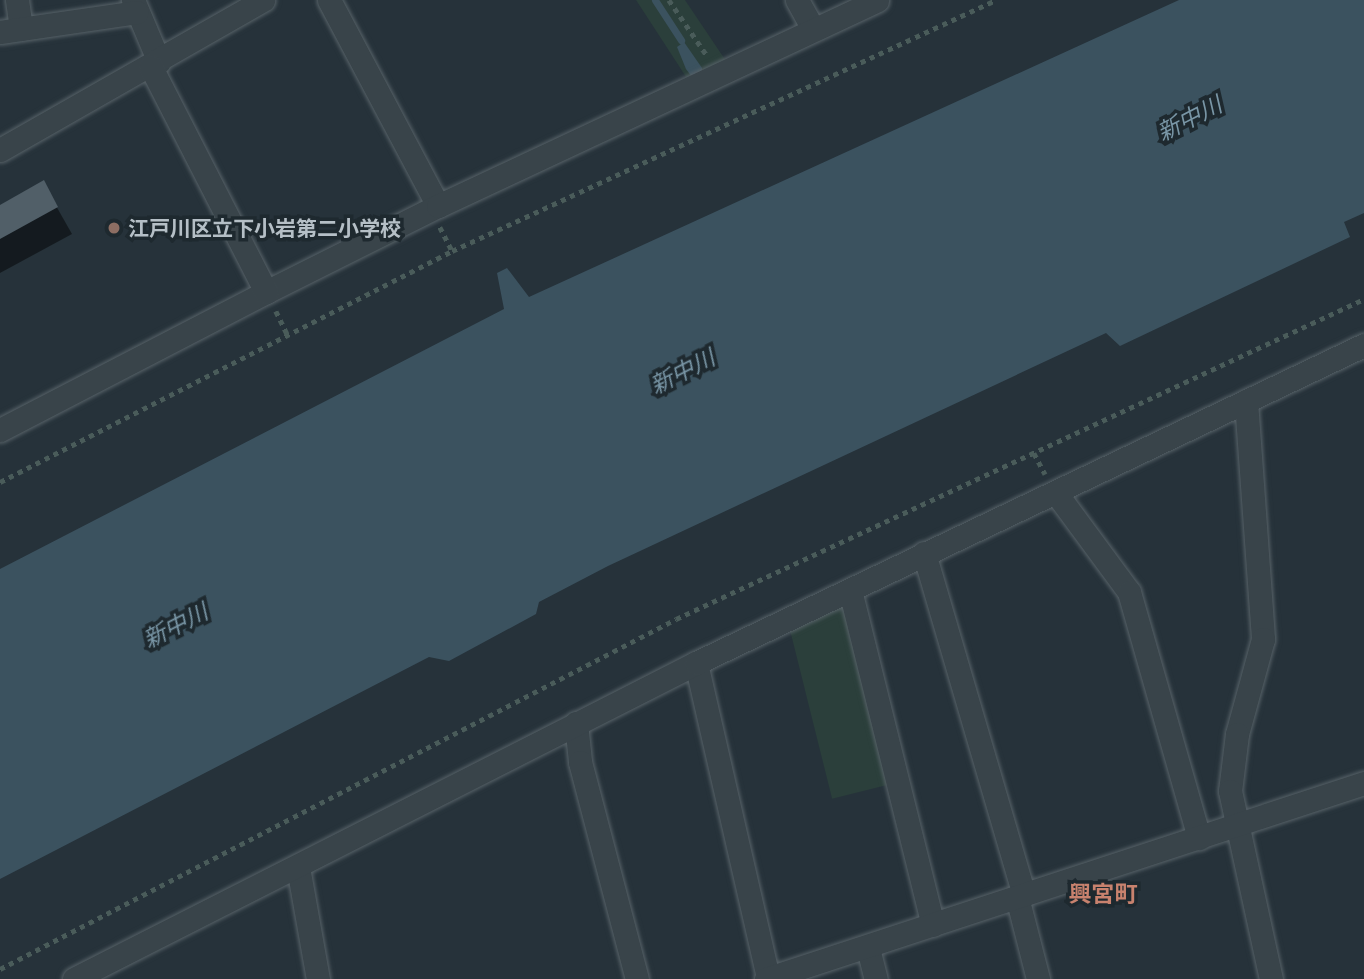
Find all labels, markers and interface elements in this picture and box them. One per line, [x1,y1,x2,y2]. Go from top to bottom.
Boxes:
water label: 新中川 [1152,90,1226,146]
place label: 江戸川区立下小岩第二小学校 [128,215,401,241]
marker: 江戸川区立下小岩第二小学校 [106,220,122,236]
water label: 新中川 [645,343,719,399]
water label: 新中川 [138,597,212,653]
district label: 興宮町 [1069,879,1137,907]

